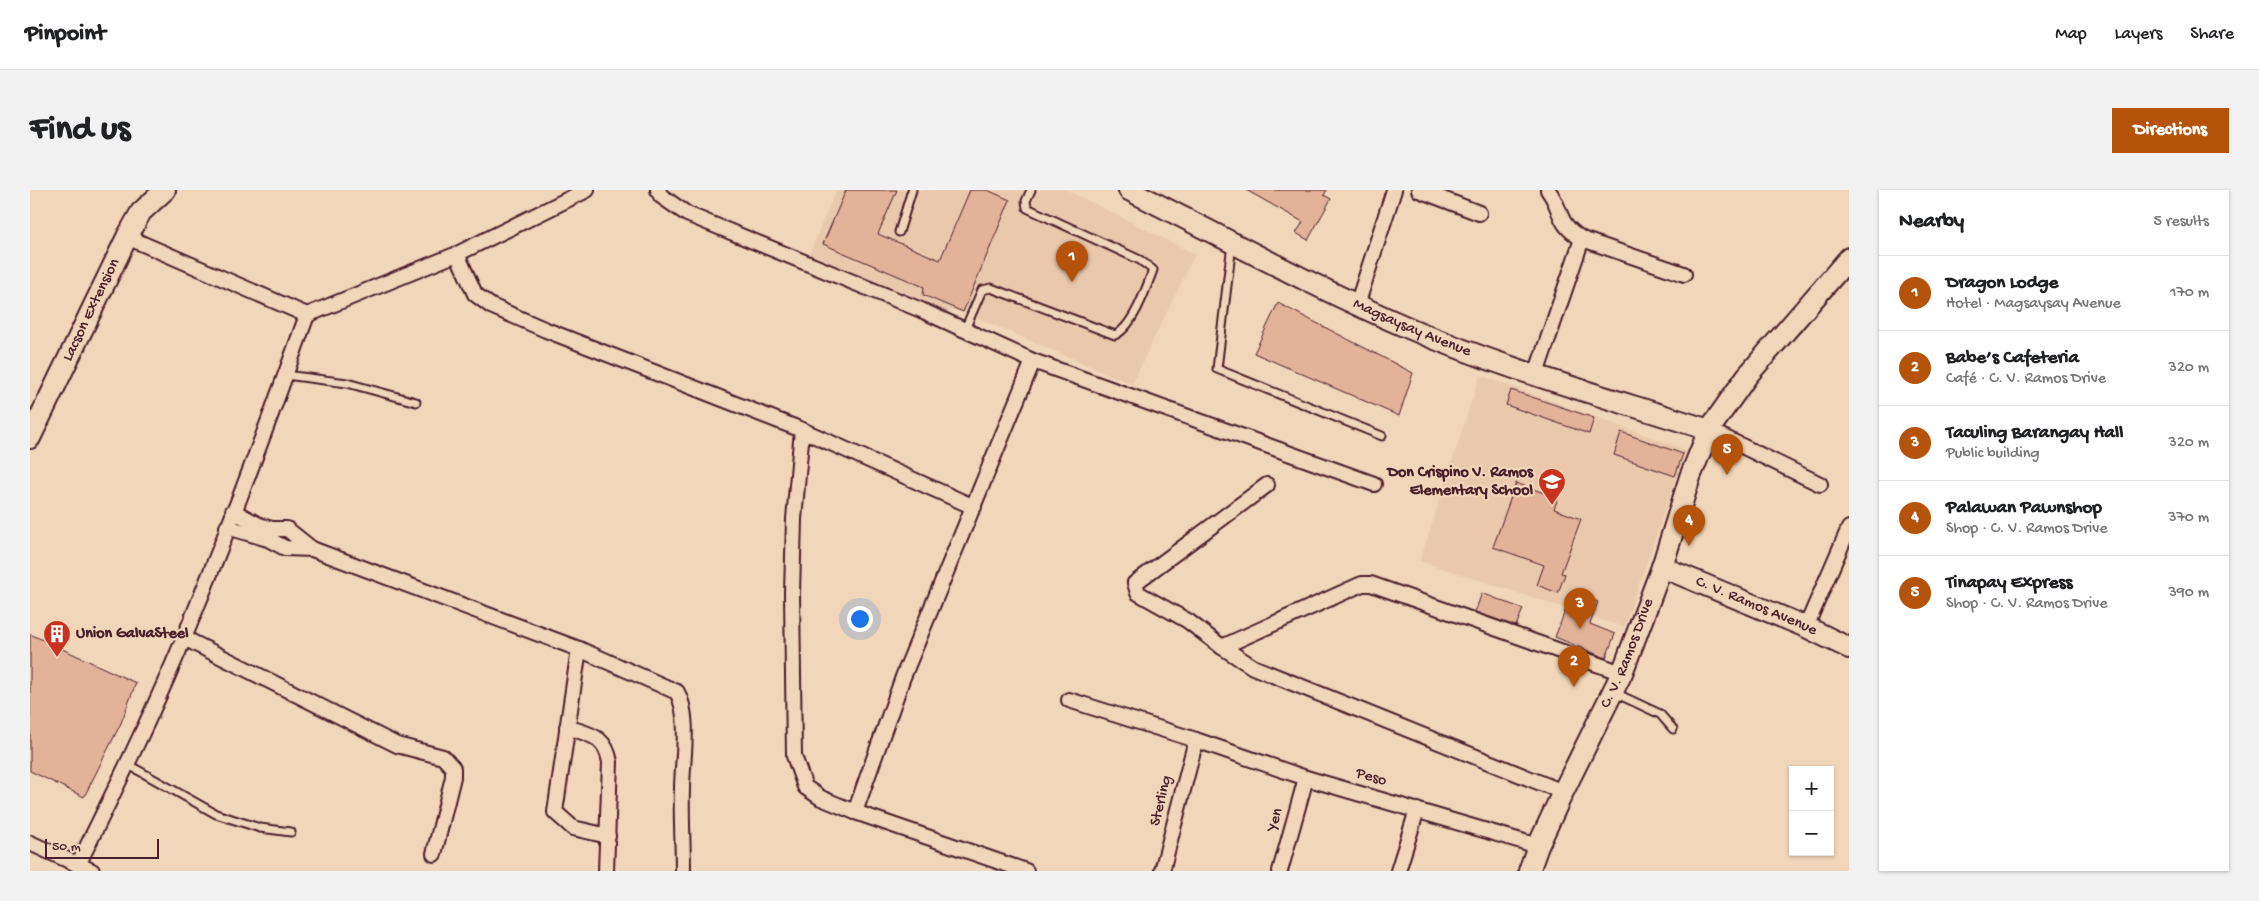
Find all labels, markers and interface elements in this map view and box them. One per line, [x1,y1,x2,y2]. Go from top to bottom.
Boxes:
text: Pinpoint [25,20,106,49]
text: Map [2055,24,2087,45]
text: Layers [2115,24,2162,45]
text: Share [2190,24,2234,45]
button: Directions [2112,108,2229,153]
text: Find us [30,110,130,151]
text: Nearby [1899,210,1964,235]
text: 5 results [2154,213,2209,232]
pin: 1 [1056,241,1088,282]
street label: Lacson Extension [59,255,125,365]
text: Dragon Lodge [1946,272,2058,295]
text: 1 [1912,284,1918,303]
text: 170 m [2170,284,2209,303]
street label: Magsaysay Avenue [1350,295,1474,362]
text: Hotel · Magsaysay Avenue [1946,295,2121,314]
text: Babe’s Cafeteria [1946,347,2079,370]
text: 2 [1911,359,1919,378]
text: 320 m [2169,359,2209,378]
text: Café · C. V. Ramos Drive [1946,370,2106,389]
text: Taculing Barangay Hall [1946,422,2123,445]
pin: 5 [1711,434,1743,475]
text: 3 [1911,434,1919,453]
text: 320 m [2169,434,2209,453]
text: Public building [1946,445,2040,464]
place label: Don Crispino V. Ramos Elementary School [1386,464,1534,501]
school or university icon: Don Crispino V. Ramos Elementary School [1537,467,1567,506]
text: Palawan Pawnshop [1946,497,2102,520]
pin: 4 [1673,505,1705,546]
text: 4 [1911,509,1919,528]
text: 370 m [2168,509,2209,528]
text: Shop · C. V. Ramos Drive [1946,520,2107,539]
street label: C. V. Ramos Avenue [1692,572,1821,641]
text: Tinapay Express [1946,572,2072,595]
text: 5 [1911,584,1919,603]
text: 390 m [2168,584,2209,603]
pin: 3 [1564,588,1596,629]
text: Shop · C. V. Ramos Drive [1946,595,2107,614]
street label: C. V. Ramos Drive [1596,596,1659,712]
your location [847,606,873,632]
building icon: Union GalvaSteel [42,619,72,658]
place label: Union GalvaSteel [76,625,189,644]
pin: 2 [1558,646,1590,687]
street label: Peso [1352,764,1389,791]
map controls [1789,766,1834,856]
button: + [1789,766,1834,811]
street label: Sterling [1147,774,1177,828]
street label: Yen [1263,806,1288,836]
button: − [1789,811,1834,856]
scale bar [45,836,159,859]
text: 50 m [52,839,81,856]

